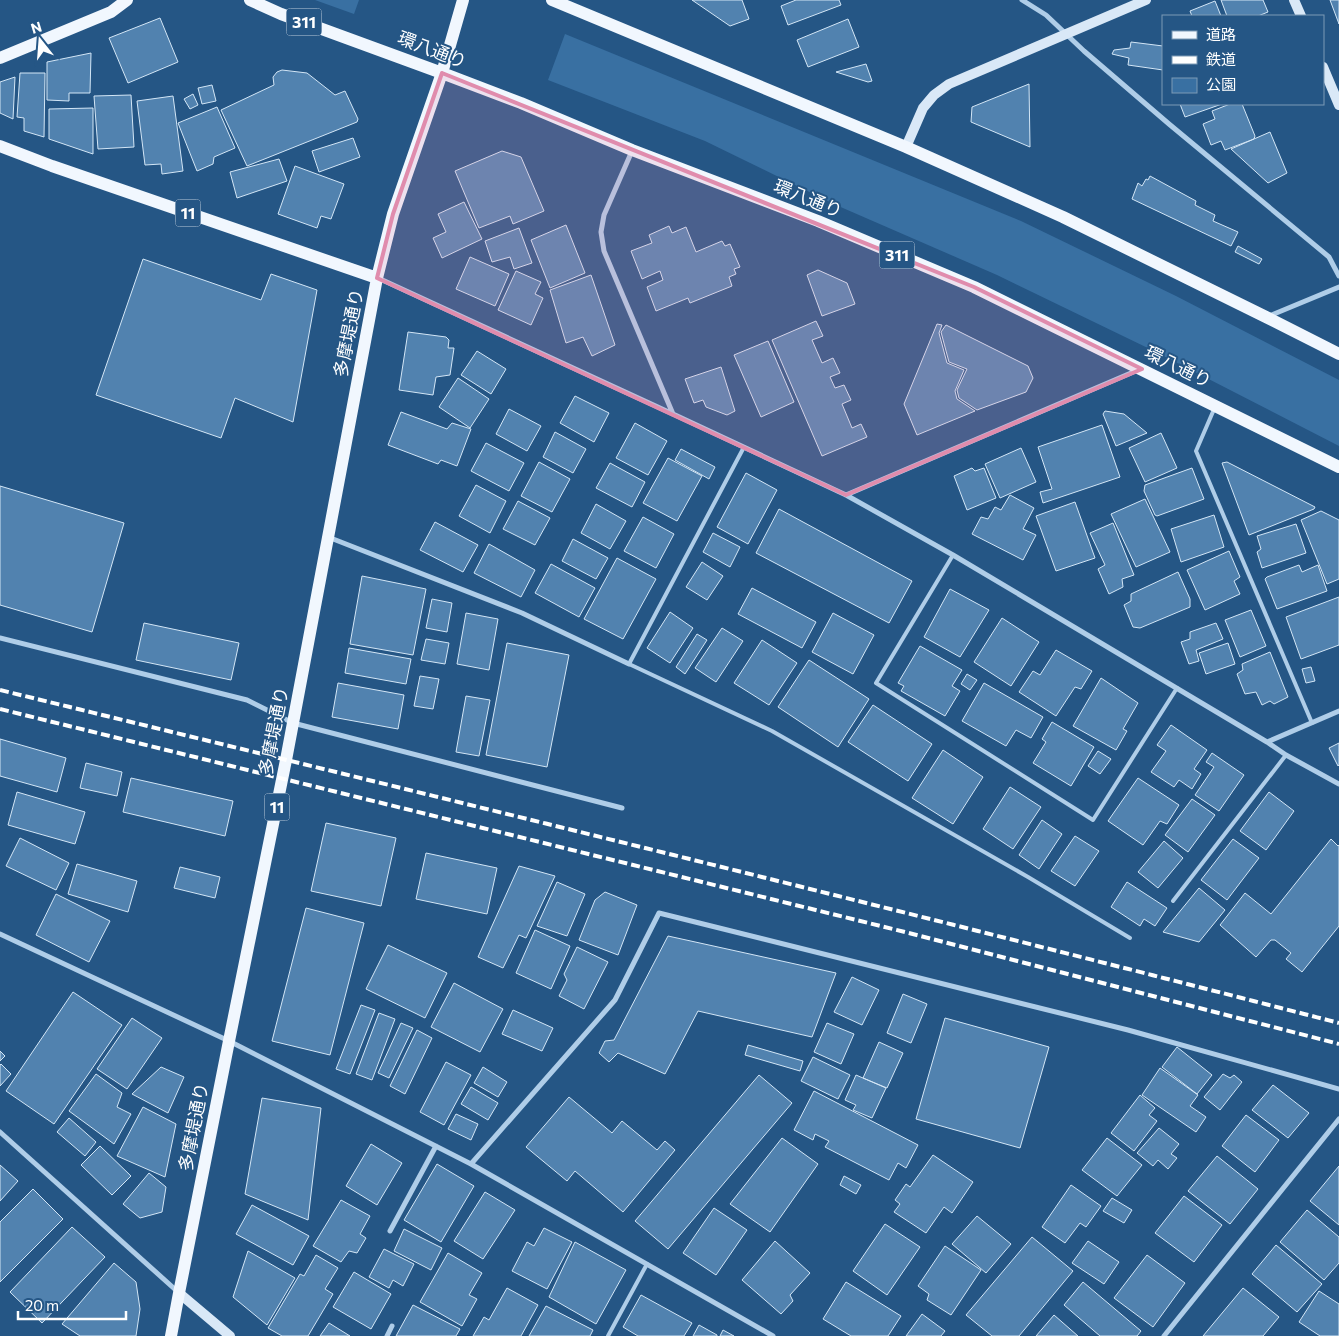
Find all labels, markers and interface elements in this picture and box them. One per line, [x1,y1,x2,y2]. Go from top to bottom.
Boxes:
road number: 311 [286,8,322,36]
north arrow [15,15,65,65]
legend [1162,15,1324,105]
text: N [29,17,44,37]
text: 道路 [1206,25,1236,43]
street label: 環八通り [395,26,470,72]
text: 鉄道 [1206,50,1236,68]
text: 公園 [1206,75,1236,93]
street label: 環八通り [771,174,846,222]
road number: 11 [176,200,200,227]
road number: 311 [880,242,914,268]
street label: 多摩堤通り [329,287,367,379]
street label: 環八通り [1141,340,1216,392]
street label: 多摩堤通り [254,685,292,777]
road number: 11 [264,794,290,820]
street label: 多摩堤通り [174,1081,212,1173]
scale bar [18,1288,125,1320]
text: 20 m [25,1296,59,1314]

